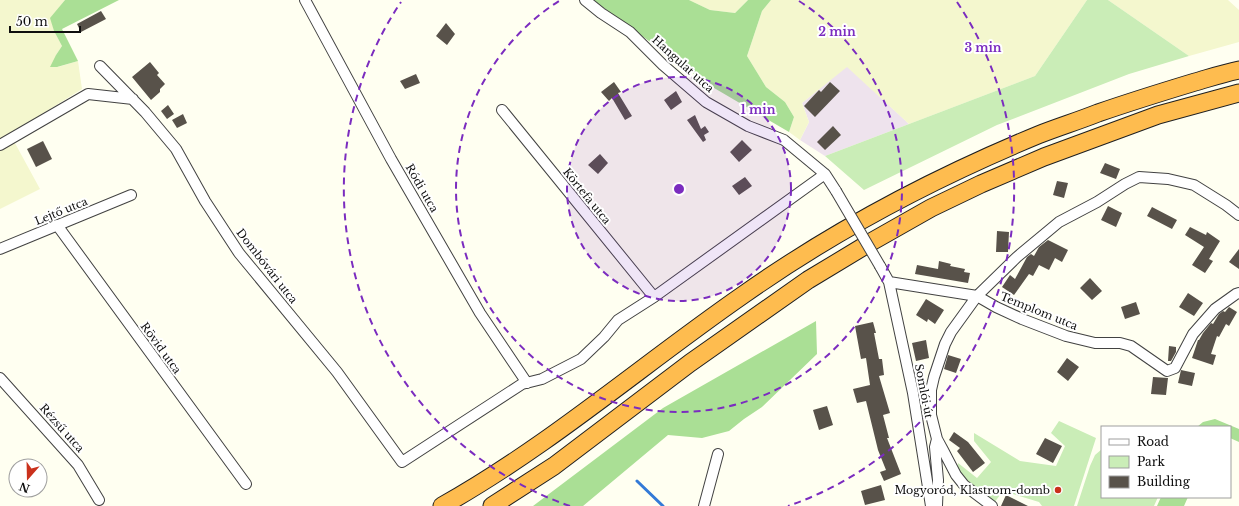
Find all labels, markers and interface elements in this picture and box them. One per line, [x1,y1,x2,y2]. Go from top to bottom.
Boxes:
scale bar [10,8,80,34]
text: 50 m [16,14,48,29]
text: 2 min [818,24,856,39]
street label: Hangulat utca [649,33,717,96]
text: 3 min [964,40,1002,55]
text: 1 min [741,102,776,117]
street label: Ródi utca [403,161,442,215]
street label: Körtefa utca [560,165,615,228]
centre of rings [672,182,686,196]
street label: Lejtő utca [33,194,90,228]
street label: Dombóvári utca [233,226,301,307]
street label: Templom utca [998,289,1081,333]
street label: Rövid utca [138,320,185,377]
street label: Somlói út [912,363,936,420]
street label: Rézsű utca [37,401,88,456]
legend [1101,426,1231,498]
text: Road [1137,434,1169,449]
text: Park [1137,454,1165,469]
north arrow [8,458,48,498]
text: Building [1137,474,1191,489]
text: N [17,479,32,496]
place label: Mogyoród, Klastrom-domb [894,483,1050,497]
marker: Mogyoród, Klastrom-domb [1053,485,1063,495]

